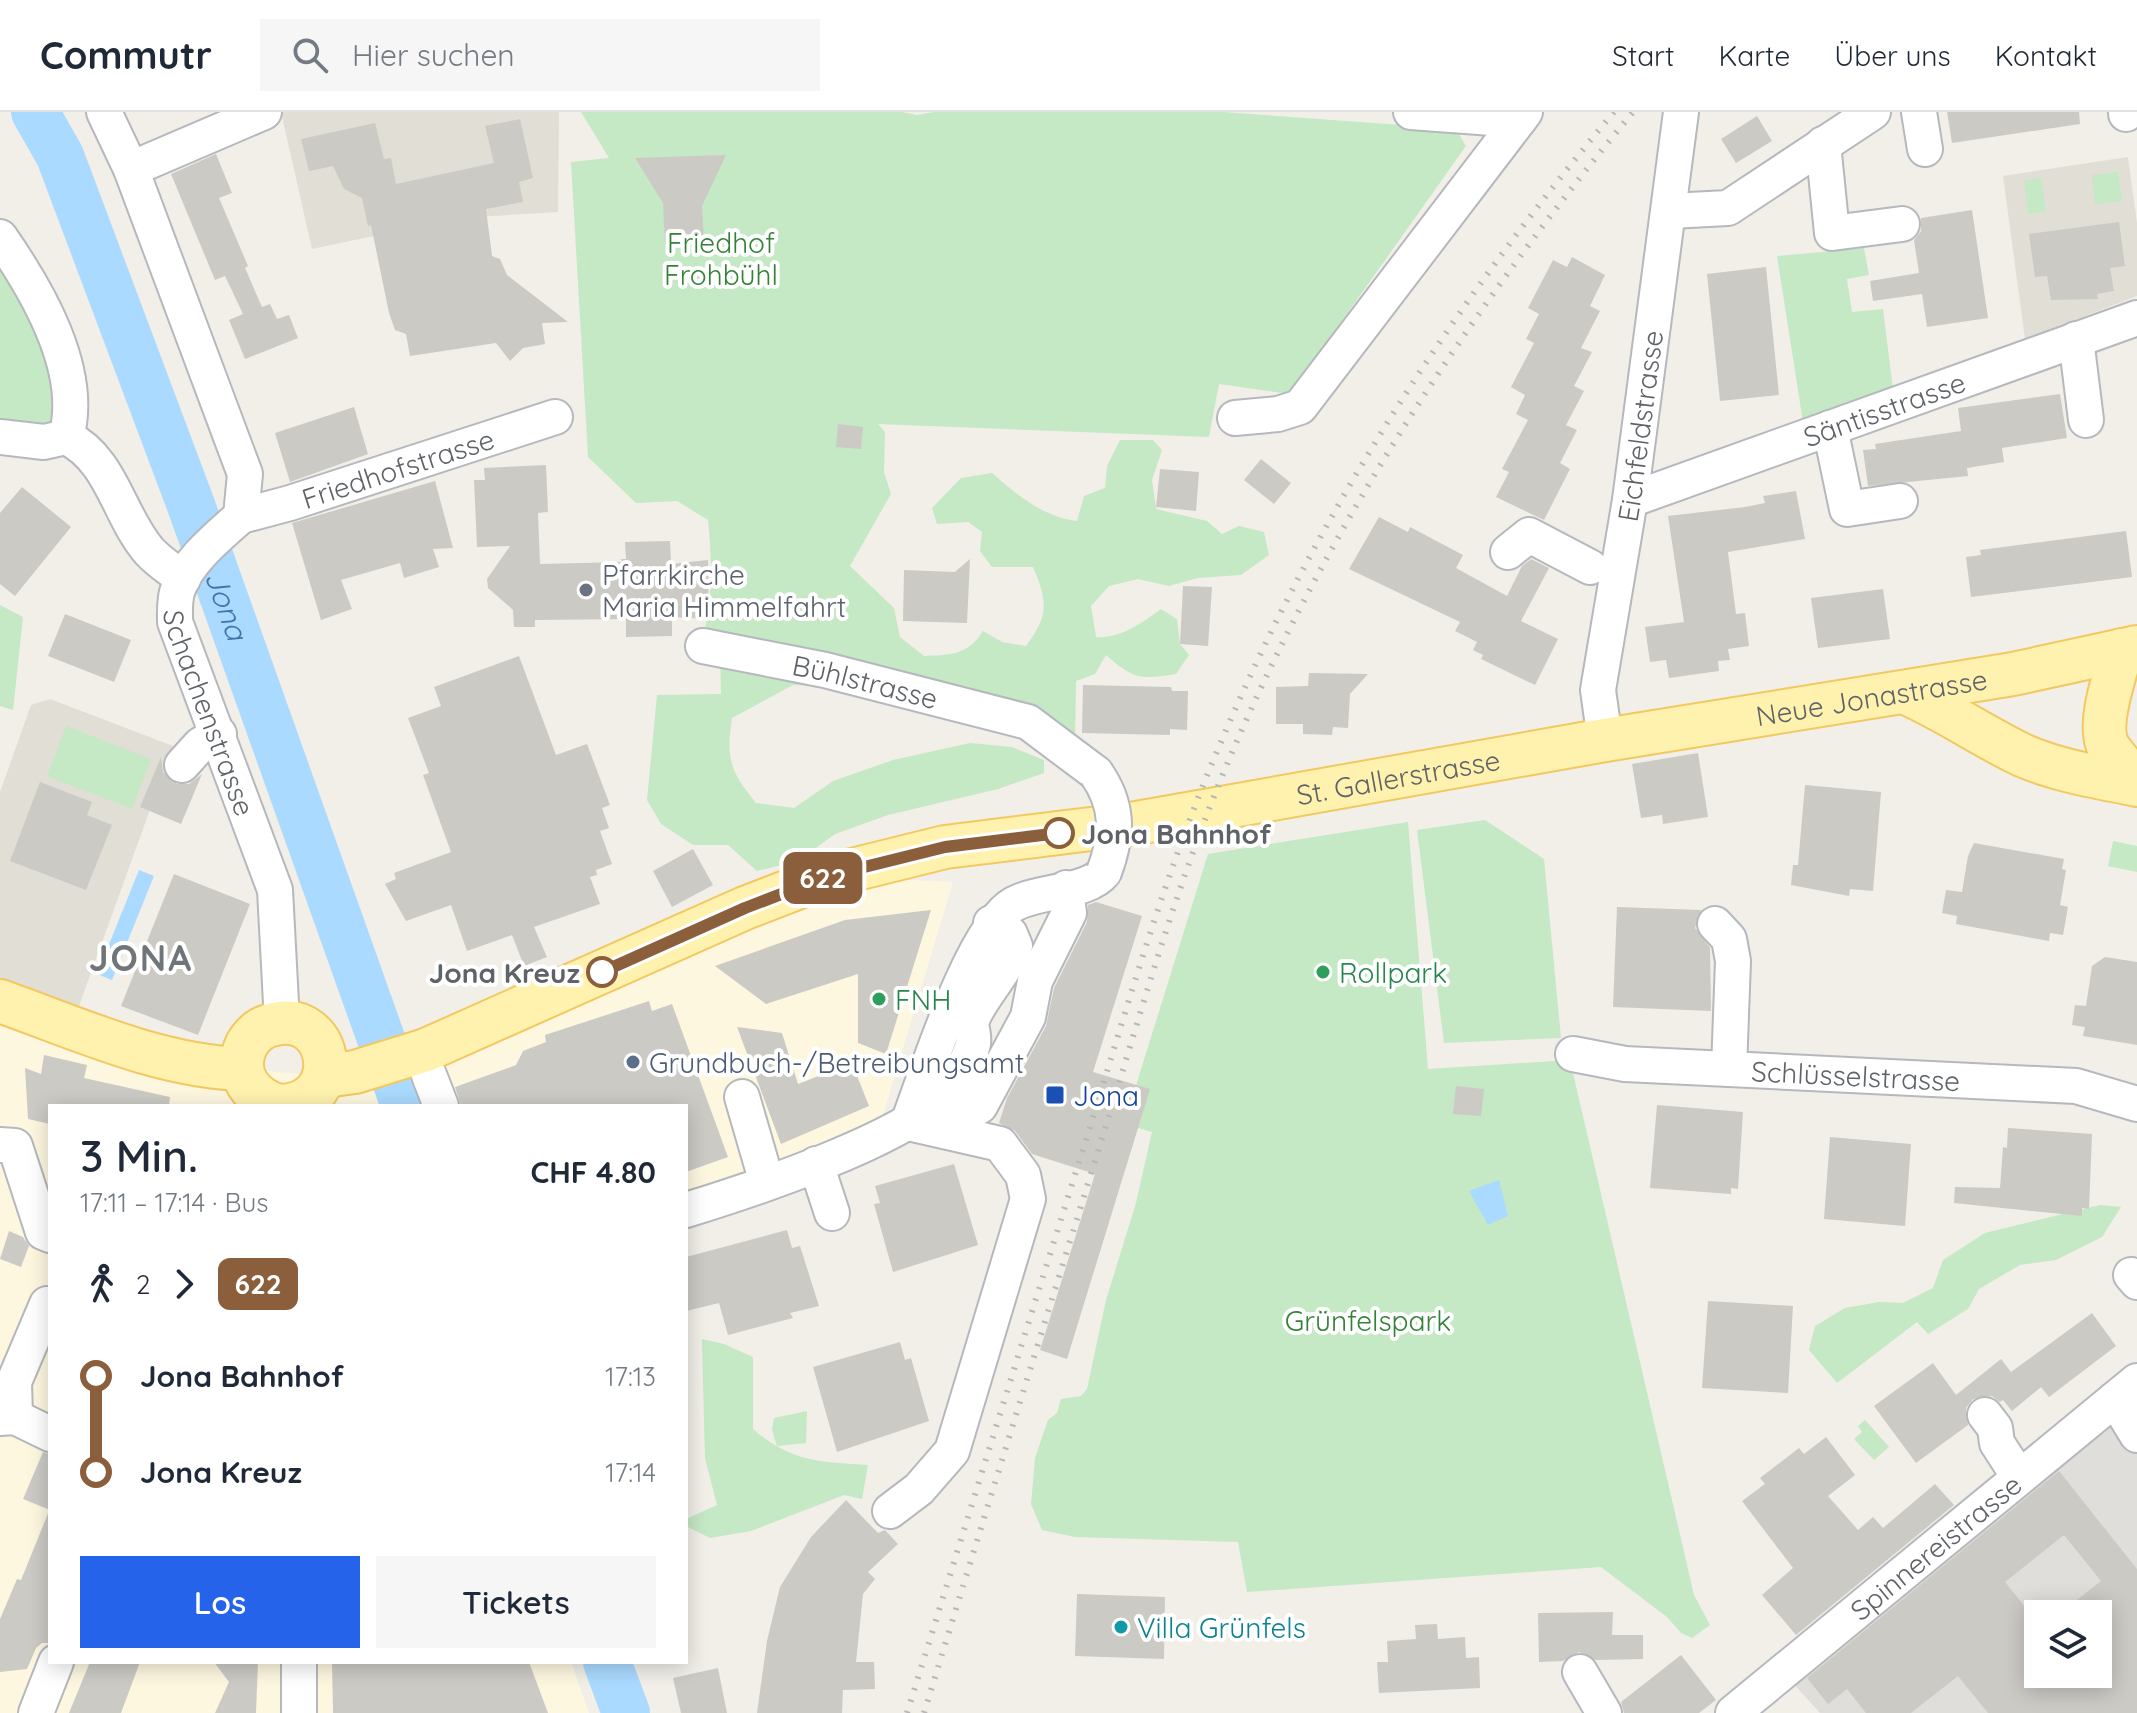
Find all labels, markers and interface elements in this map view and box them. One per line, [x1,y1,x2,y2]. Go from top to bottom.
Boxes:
search box [260,19,820,91]
text: Commutr [40,31,212,79]
icon: search [288,33,332,77]
text: Hier suchen [352,36,515,74]
text: Start [1612,38,1674,73]
text: Karte [1718,38,1790,73]
text: Über uns [1834,38,1951,73]
text: Kontakt [1995,38,2097,73]
park label: Friedhof Frohbühl [664,225,778,292]
street label: Eichfeldstrasse [1609,328,1670,524]
street label: Säntisstrasse [1798,364,1970,454]
street label: Friedhofstrasse [297,420,498,516]
place label: Pfarrkirche Maria Himmelfahrt [602,557,846,624]
water label: Jona [197,566,257,647]
marker: Pfarrkirche Maria Himmelfahrt [577,581,595,599]
street label: Schachenstrasse [157,609,263,820]
street label: Bühlstrasse [790,647,942,716]
street label: Neue Jonastrasse [1753,661,1990,733]
street label: St. Gallerstrasse [1294,741,1503,812]
place label: Jona Bahnhof [1081,816,1272,851]
marker: Jona Bahnhof [1044,818,1074,848]
line badge: 622 [777,852,869,904]
text: 622 [799,860,847,895]
district label: JONA [89,935,193,980]
place label: Jona Kreuz [429,955,580,990]
place label: Rollpark [1339,955,1447,990]
marker: Jona Kreuz [587,957,617,987]
marker: Rollpark [1314,963,1332,981]
place label: FNH [895,982,951,1017]
marker: FNH [870,990,888,1008]
place label: Grundbuch-/Betreibungsamt [649,1045,1024,1080]
marker: Grundbuch-/Betreibungsamt [624,1053,642,1071]
street label: Schlüsselstrasse [1750,1053,1961,1098]
place label: Jona [1073,1078,1139,1113]
marker: Jona [1044,1084,1066,1106]
text: 3 Min. [80,1128,198,1183]
text: CHF 4.80 [530,1153,656,1191]
text: 17:11 – 17:14 · Bus [80,1186,268,1219]
icon: walk [80,1262,124,1306]
icon: forward [162,1262,206,1306]
text: 622 [234,1266,282,1301]
text: 2 [136,1268,150,1301]
park label: Grünfelspark [1285,1303,1451,1338]
text: Jona Bahnhof [140,1357,344,1395]
text: 17:13 [605,1360,656,1393]
text: Jona Kreuz [140,1453,302,1491]
text: 17:14 [605,1456,656,1489]
street label: Spinnereistrasse [1843,1466,2028,1627]
button: Los [80,1556,360,1648]
button: Tickets [376,1556,656,1648]
map controls [2024,1600,2112,1688]
button: layers [2024,1600,2112,1688]
place label: Villa Grünfels [1137,1610,1306,1645]
marker: Villa Grünfels [1112,1618,1130,1636]

